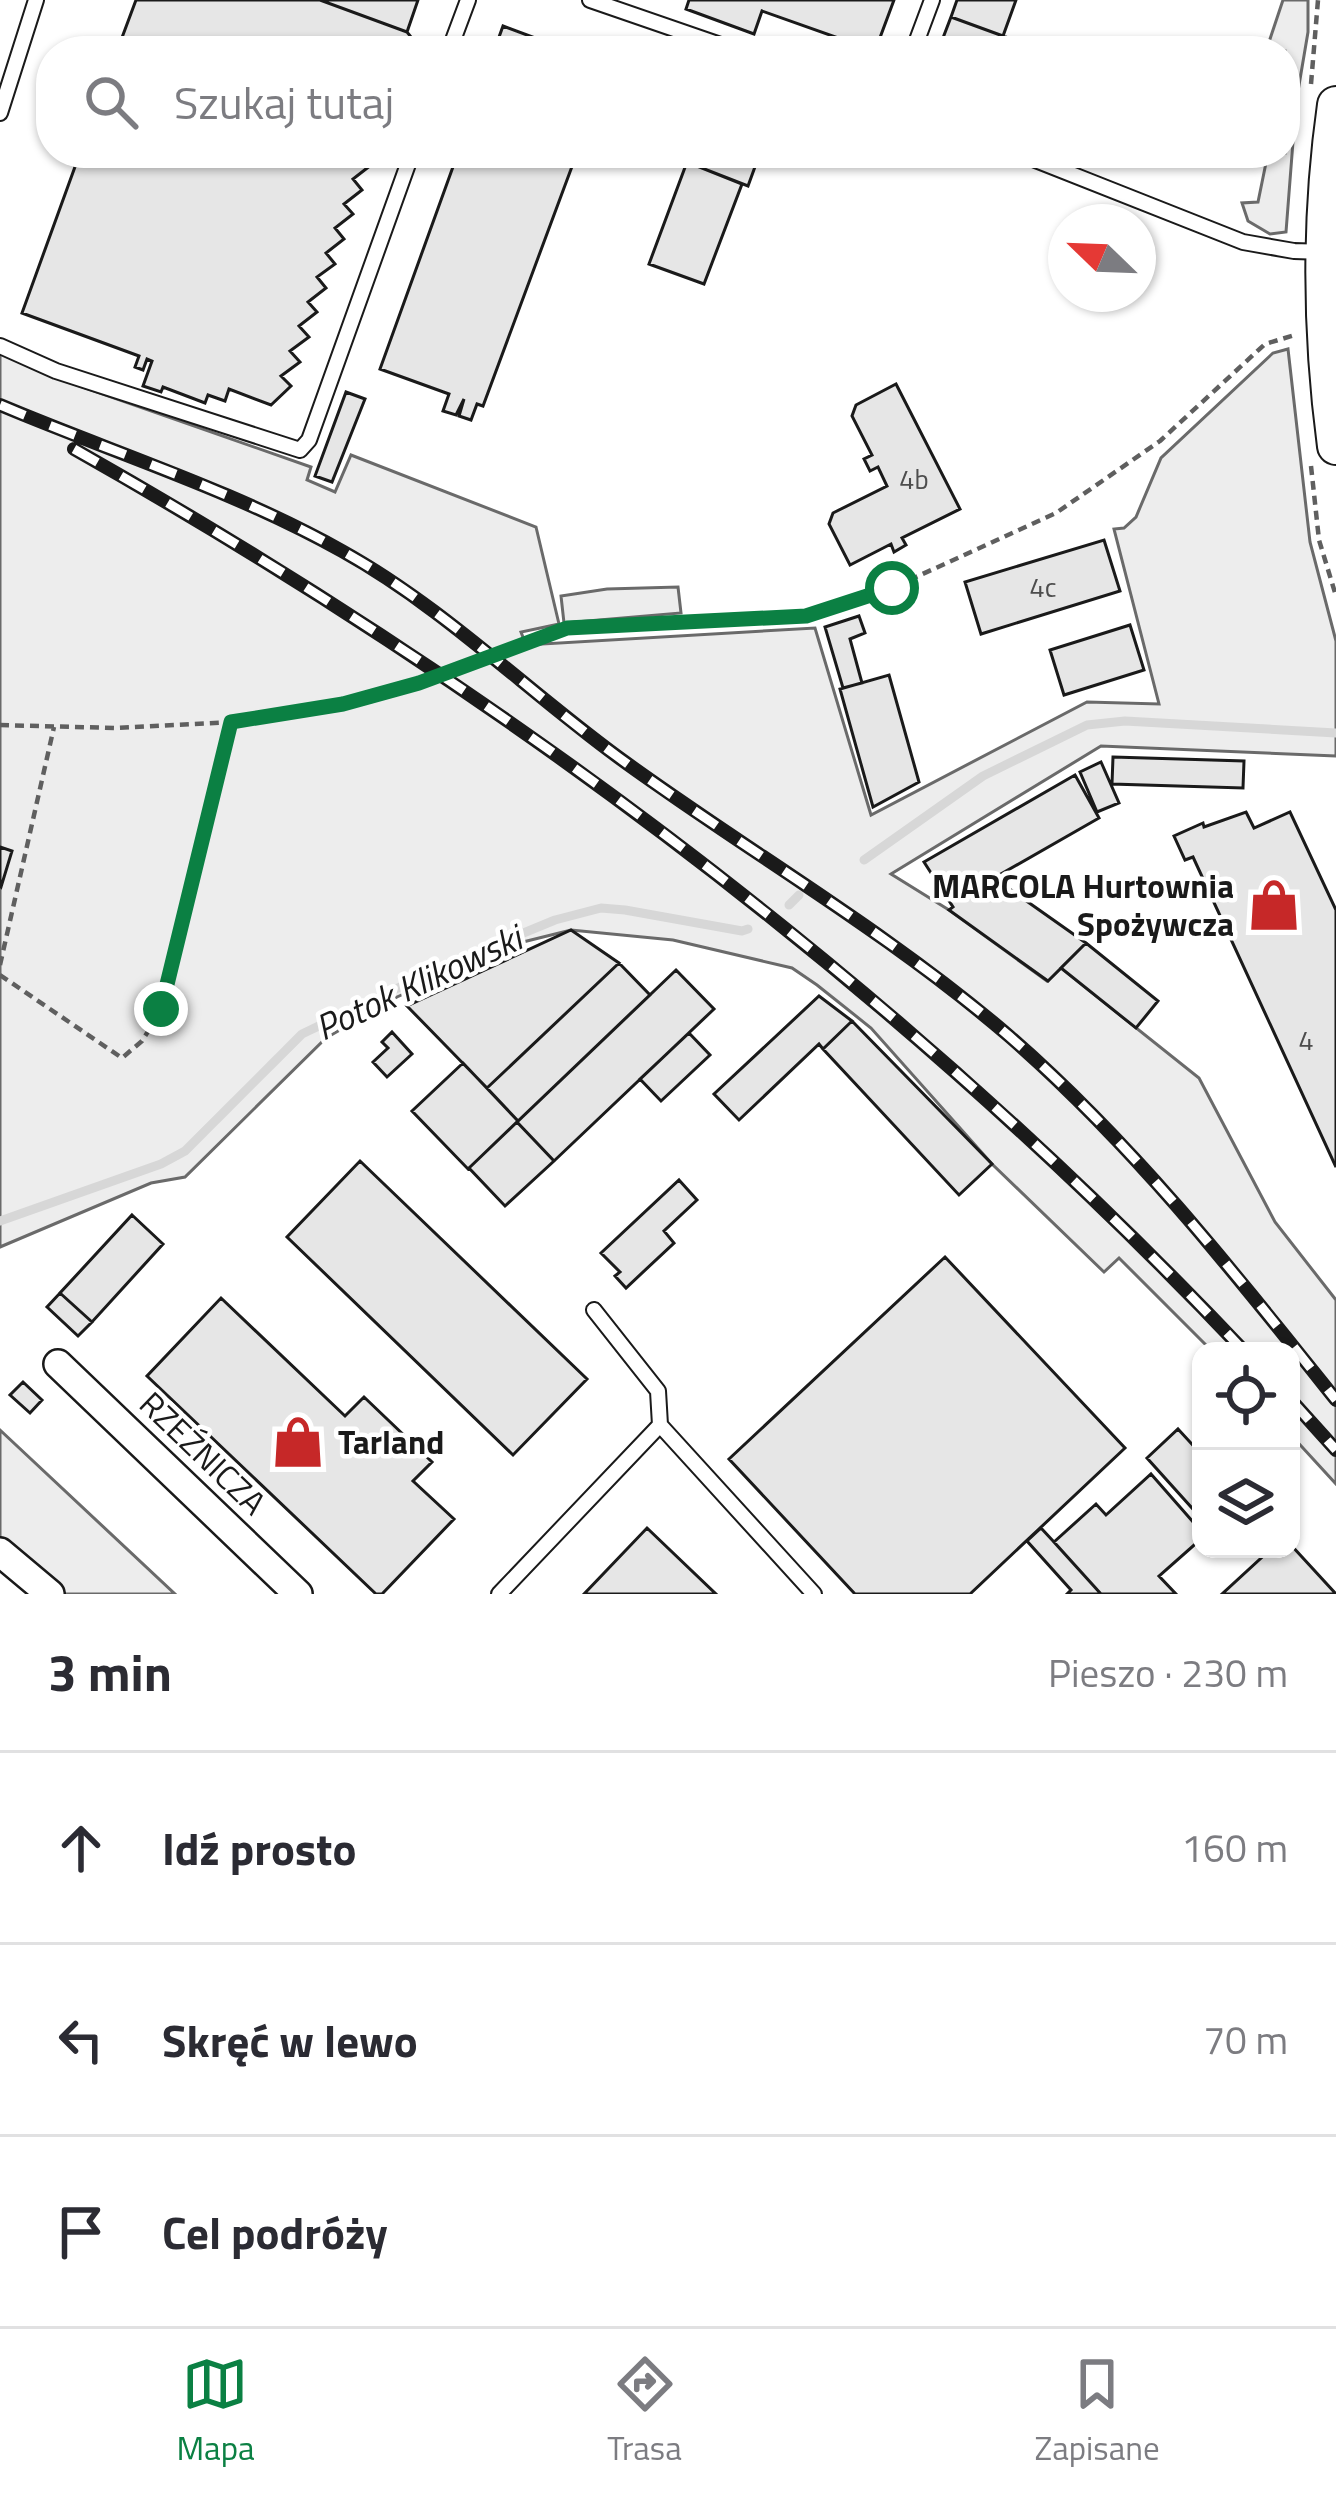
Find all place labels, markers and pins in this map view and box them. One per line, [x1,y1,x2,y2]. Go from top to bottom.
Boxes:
place label: MARCOLA Hurtownia Spożywcza [932,861,1234,949]
shop icon: MARCOLA Hurtownia Spożywcza [1245,876,1303,934]
shop icon: Tarland [269,1413,327,1471]
place label: Tarland [338,1417,444,1467]

